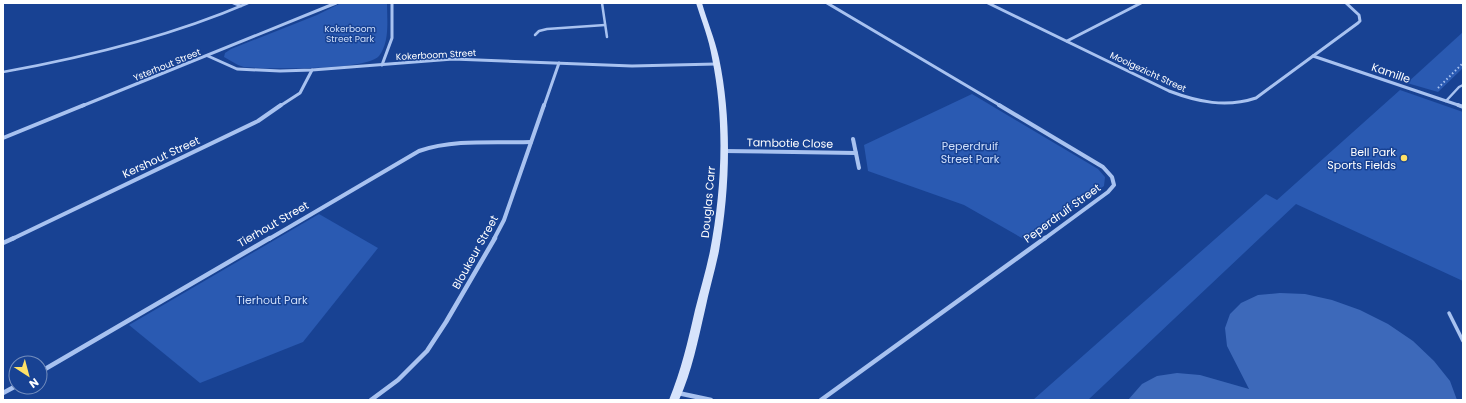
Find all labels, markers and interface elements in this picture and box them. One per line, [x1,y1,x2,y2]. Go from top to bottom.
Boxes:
park label: Kokerboom Street Park [324,23,376,45]
street label: Ysterhout Street [132,46,202,84]
street label: Kokerboom Street [396,47,476,63]
street label: Mooigezicht Street [1108,49,1188,95]
street label: Kamille [1369,59,1413,87]
street label: Kershout Street [120,132,202,182]
street label: Tambotie Close [747,134,834,152]
park label: Peperdruif Street Park [941,138,1000,167]
place label: Bell Park Sports Fields [1327,144,1396,173]
marker: Bell Park Sports Fields [1399,153,1409,163]
street label: Douglas Carr [697,165,719,239]
street label: Peperdruif Street [1020,180,1104,246]
street label: Tierhout Street [234,197,312,251]
street label: Bloukeur Street [448,212,502,292]
park label: Tierhout Park [236,292,308,308]
north arrow [8,355,48,395]
text: N [26,374,42,392]

